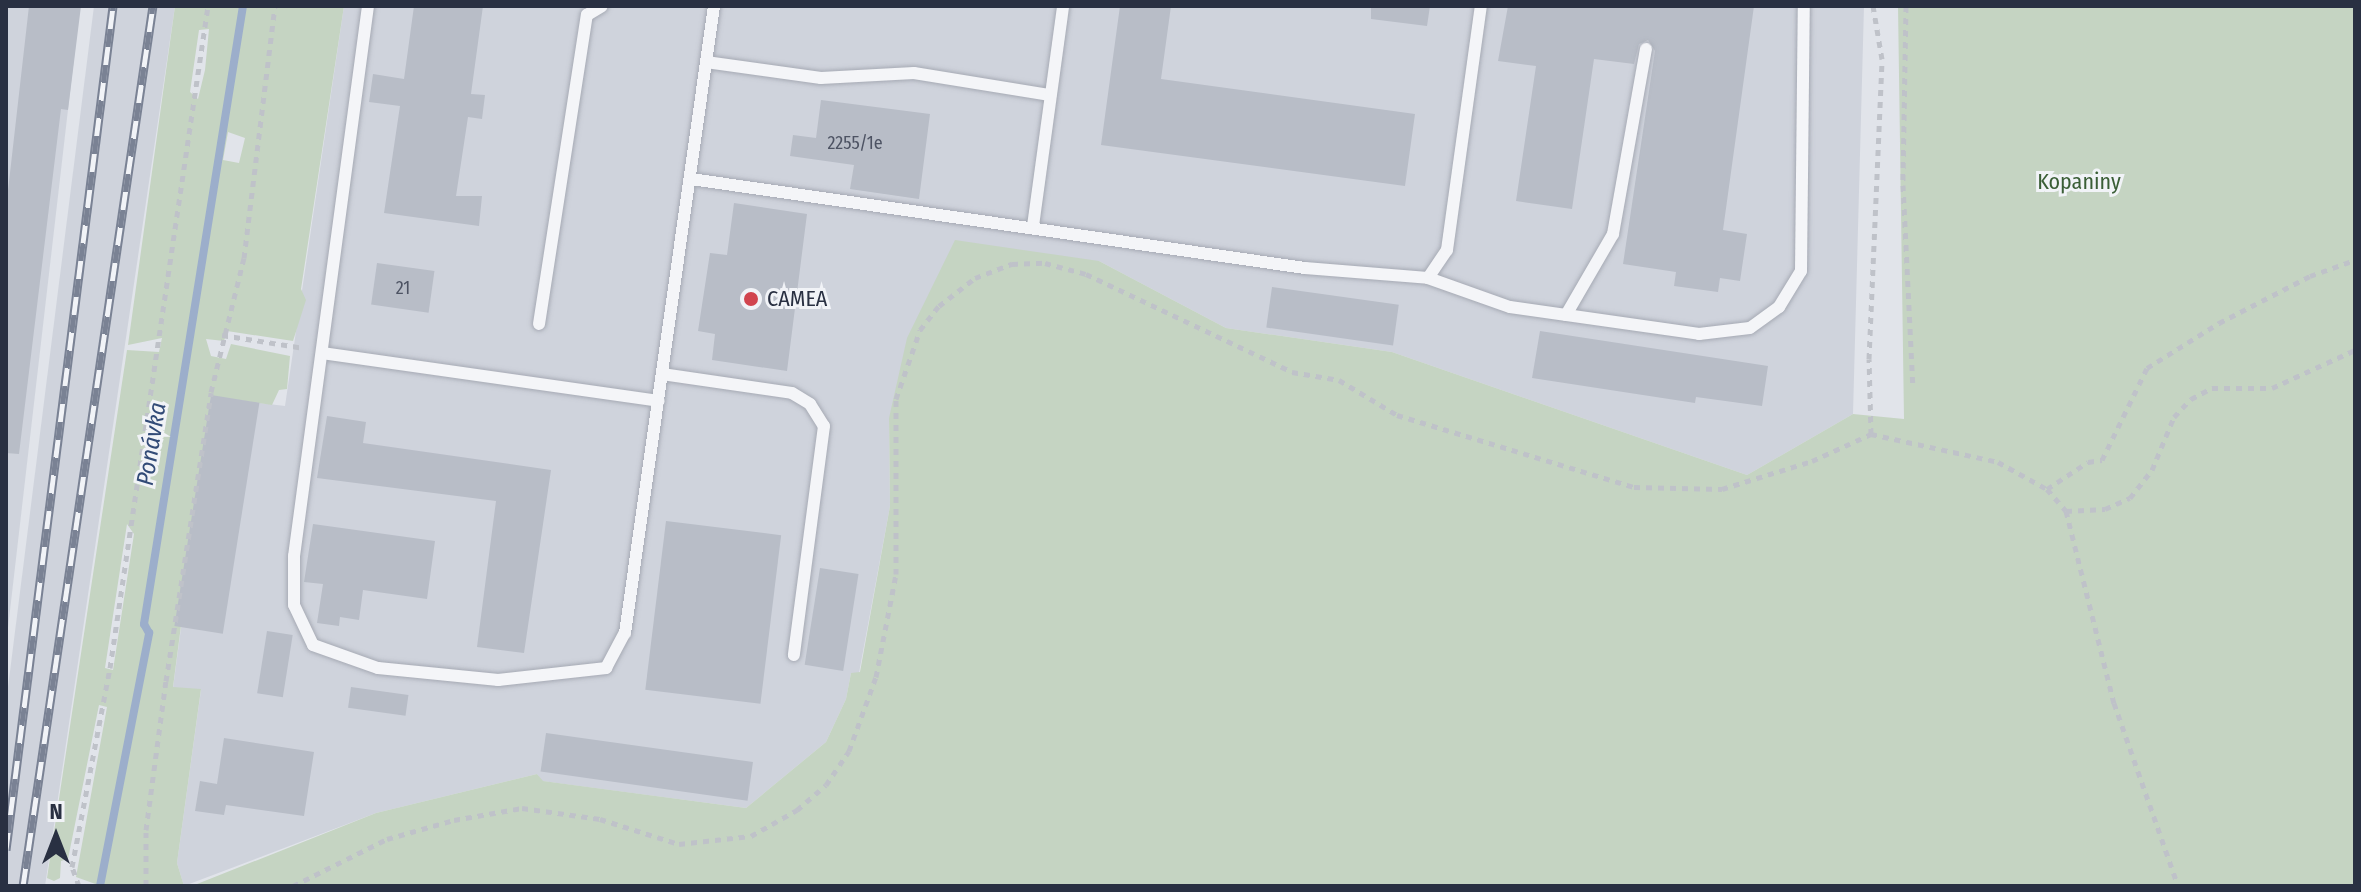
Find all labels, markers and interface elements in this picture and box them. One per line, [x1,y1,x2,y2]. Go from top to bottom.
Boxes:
house number: 2255/1e [827,132,883,154]
park label: Kopaniny [2037,169,2121,195]
house number: 21 [396,277,410,299]
place label: CAMEA [767,286,827,312]
marker: CAMEA [742,290,760,308]
water label: Ponávka [131,400,173,488]
north arrow [16,796,96,876]
text: N [49,798,63,825]

